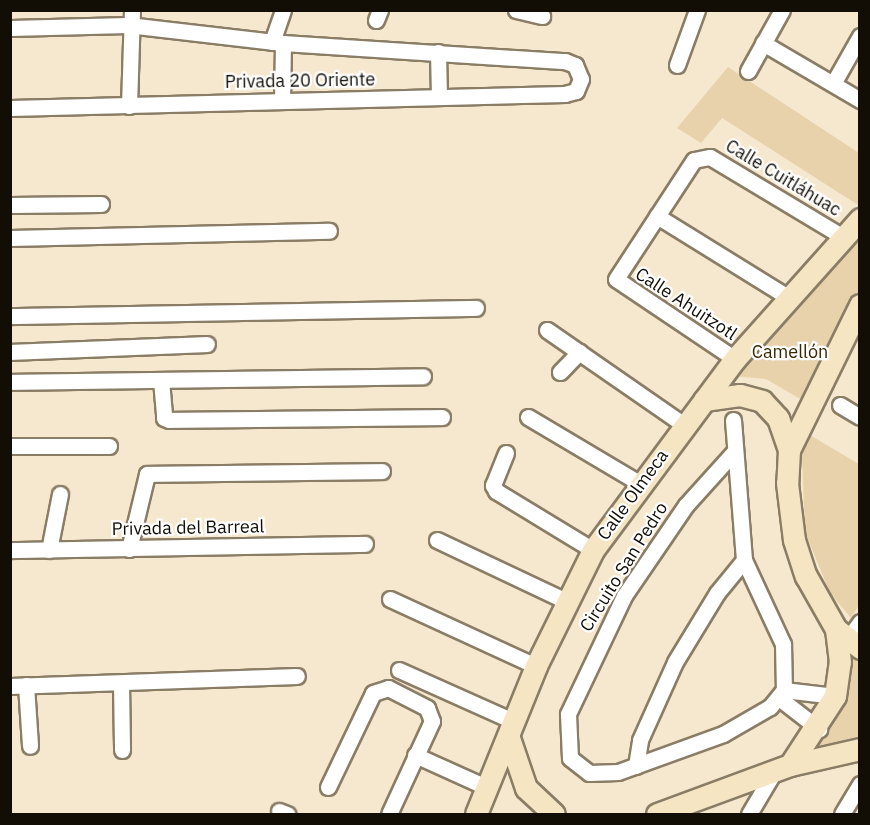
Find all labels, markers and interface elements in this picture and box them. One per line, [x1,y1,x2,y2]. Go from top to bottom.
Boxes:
street label: Privada 20 Oriente [225,69,375,93]
street label: Calle Cuitláhuac [722,135,844,221]
street label: Calle Ahuitzotl [631,263,741,345]
park label: Camellón [752,341,828,363]
street label: Calle Olmeca [593,446,673,544]
street label: Circuito San Pedro [575,498,673,636]
street label: Privada del Barreal [111,516,265,540]

